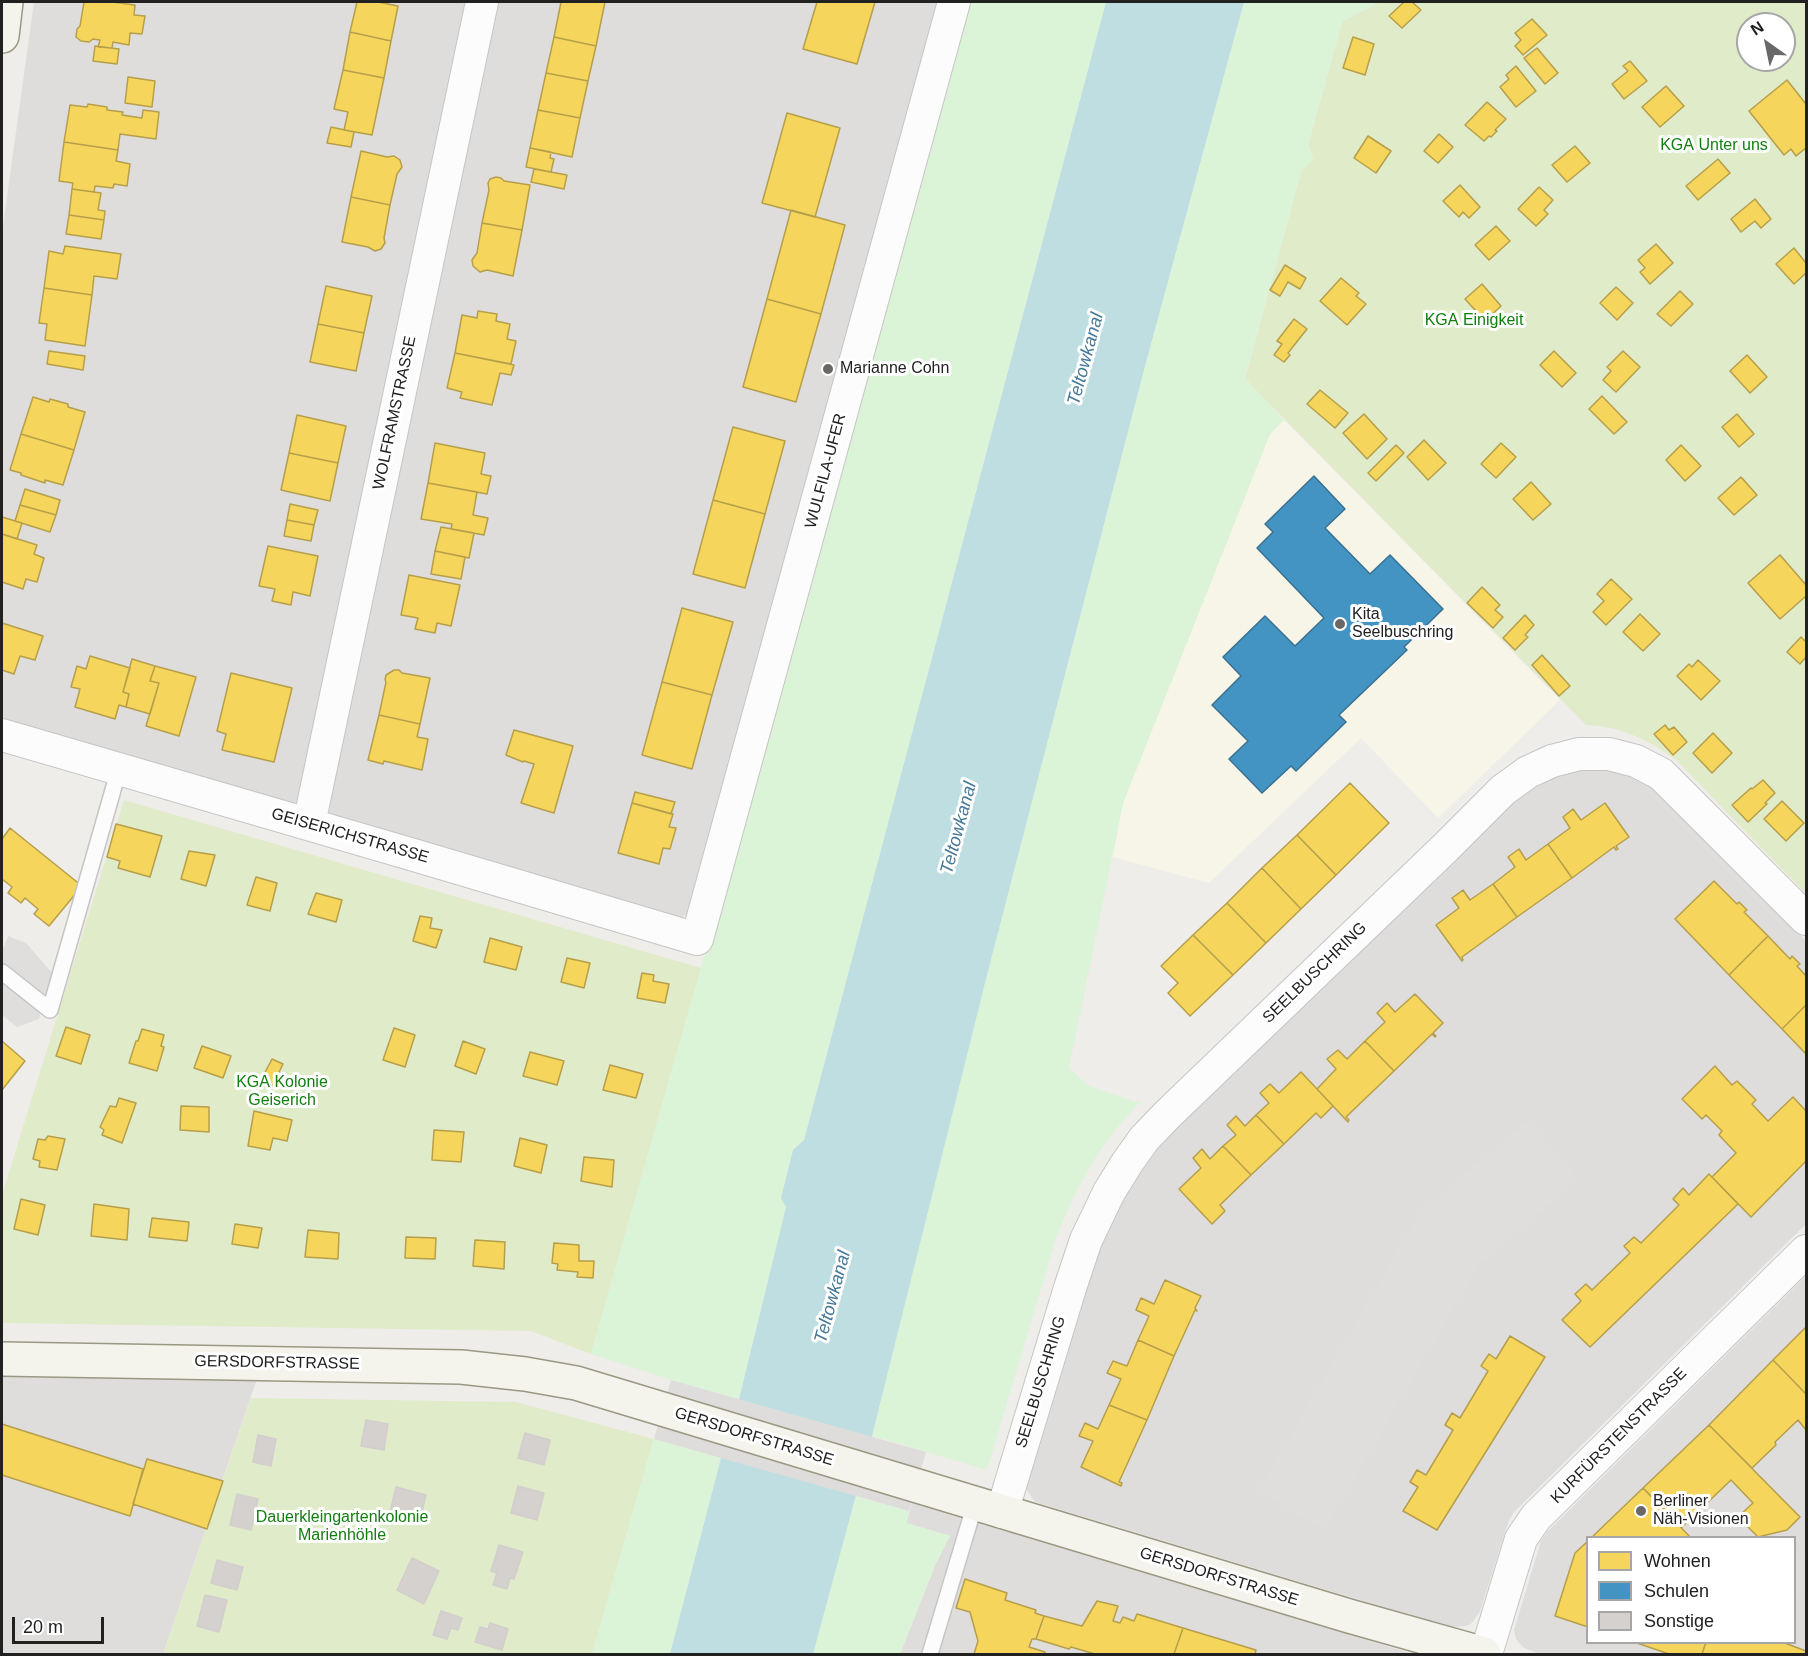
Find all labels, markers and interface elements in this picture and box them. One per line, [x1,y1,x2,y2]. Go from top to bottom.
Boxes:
north arrow [1736,12,1796,72]
text: N [1748,18,1766,38]
park label: KGA Unter uns [1660,136,1768,156]
water label: Teltowkanal [1063,311,1109,407]
park label: KGA Einigkeit [1425,311,1523,331]
street label: WOLFRAMSTRASSE [369,334,421,492]
place label: Marianne Cohn [840,359,949,379]
marker: Marianne Cohn [821,362,835,376]
street label: WULFILA-UFER [801,411,851,531]
place label: Kita Seelbuschring [1352,605,1453,643]
marker: Kita Seelbuschring [1333,617,1347,631]
water label: Teltowkanal [936,780,982,876]
street label: GEISERICHSTRASSE [269,804,431,868]
street label: SEELBUSCHRING [1259,919,1371,1027]
park label: KGA Kolonie Geiserich [236,1073,328,1111]
water label: Teltowkanal [810,1249,856,1345]
street label: SEELBUSCHRING [1012,1314,1070,1450]
street label: GERSDORFSTRASSE [194,1352,360,1374]
street label: KURFÜRSTENSTRASSE [1547,1364,1691,1508]
street label: GERSDORFSTRASSE [672,1404,836,1470]
place label: Berliner Näh-Visionen [1653,1492,1749,1530]
marker: Berliner Näh-Visionen [1634,1504,1648,1518]
park label: Dauerkleingartenkolonie Marienhöhle [256,1508,428,1546]
legend [1586,1536,1796,1644]
street label: GERSDORFSTRASSE [1137,1544,1301,1610]
text: Wohnen [1644,1551,1711,1571]
text: Schulen [1644,1581,1709,1601]
scale bar [15,1605,106,1643]
text: Sonstige [1644,1611,1714,1631]
text: 20 m [23,1617,63,1637]

